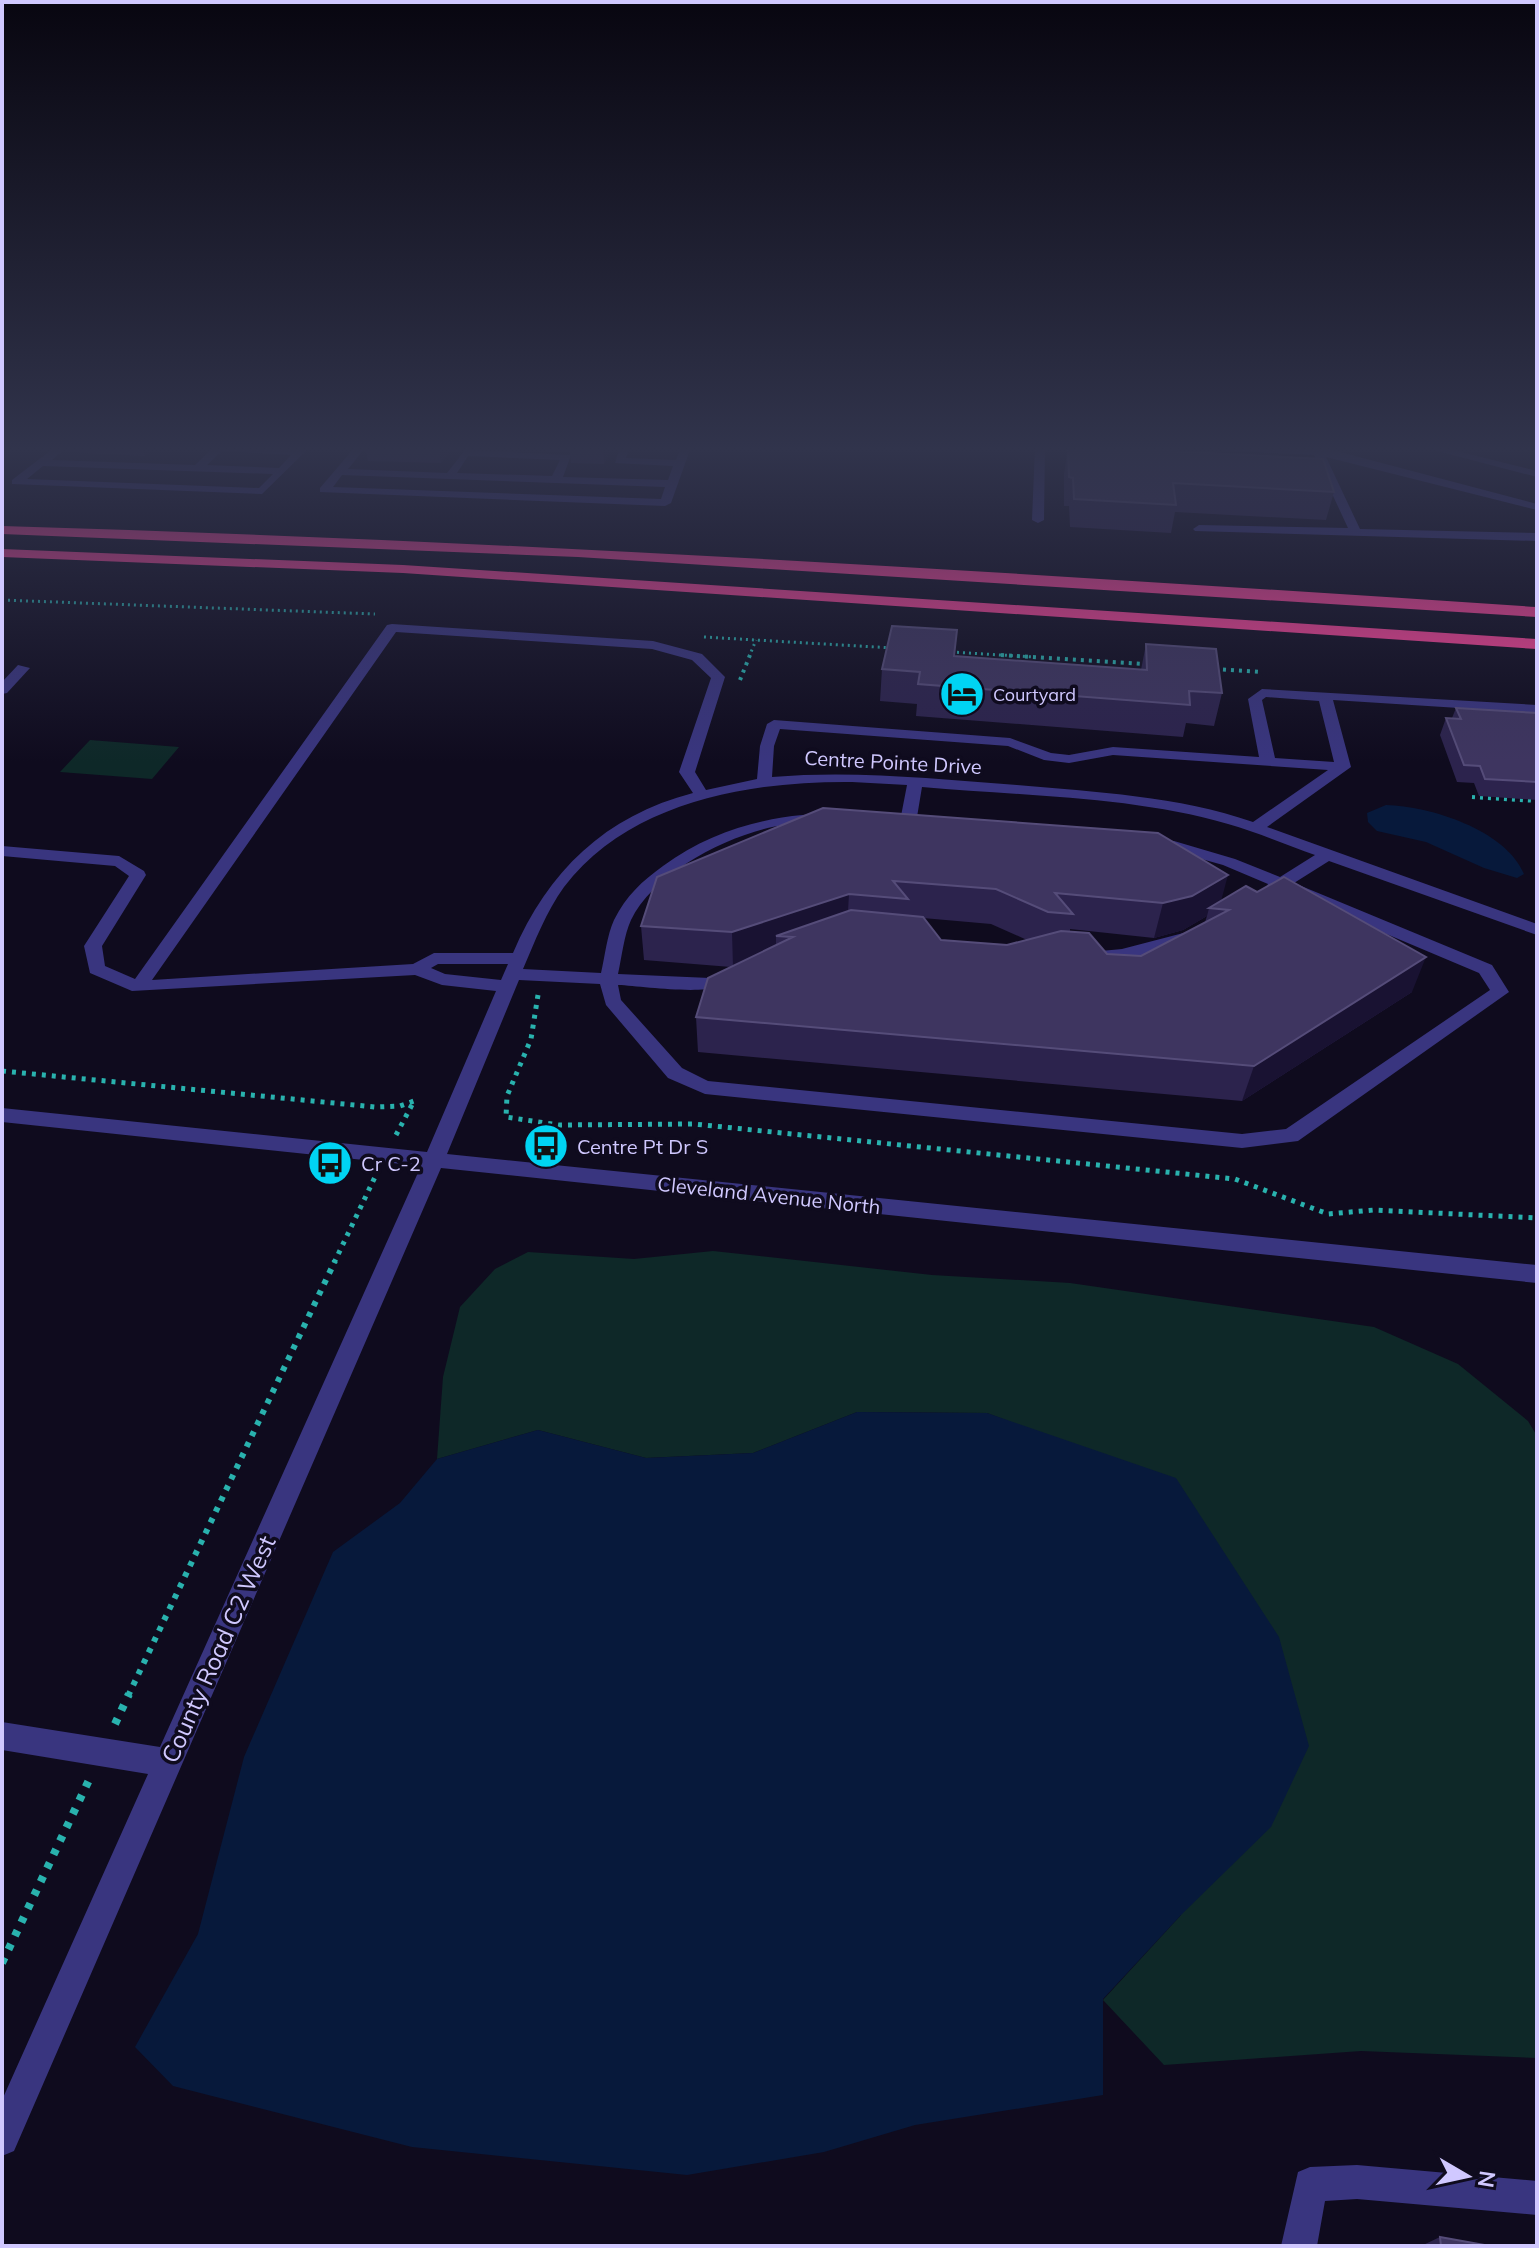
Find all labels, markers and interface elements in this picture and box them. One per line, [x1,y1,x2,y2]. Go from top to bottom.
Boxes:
hotel icon: Courtyard [938,670,986,718]
place label: Courtyard [993,683,1076,706]
street label: Centre Pointe Drive [804,745,982,779]
bus stop icon: Centre Pt Dr S [522,1122,570,1170]
place label: Centre Pt Dr S [577,1134,708,1159]
bus stop icon: Cr C-2 [306,1139,354,1187]
place label: Cr C-2 [361,1151,421,1176]
street label: Cleveland Avenue North [656,1171,882,1219]
street label: County Road C2 West [154,1531,282,1767]
north arrow [1427,2136,1507,2216]
text: N [1472,2169,1502,2190]

